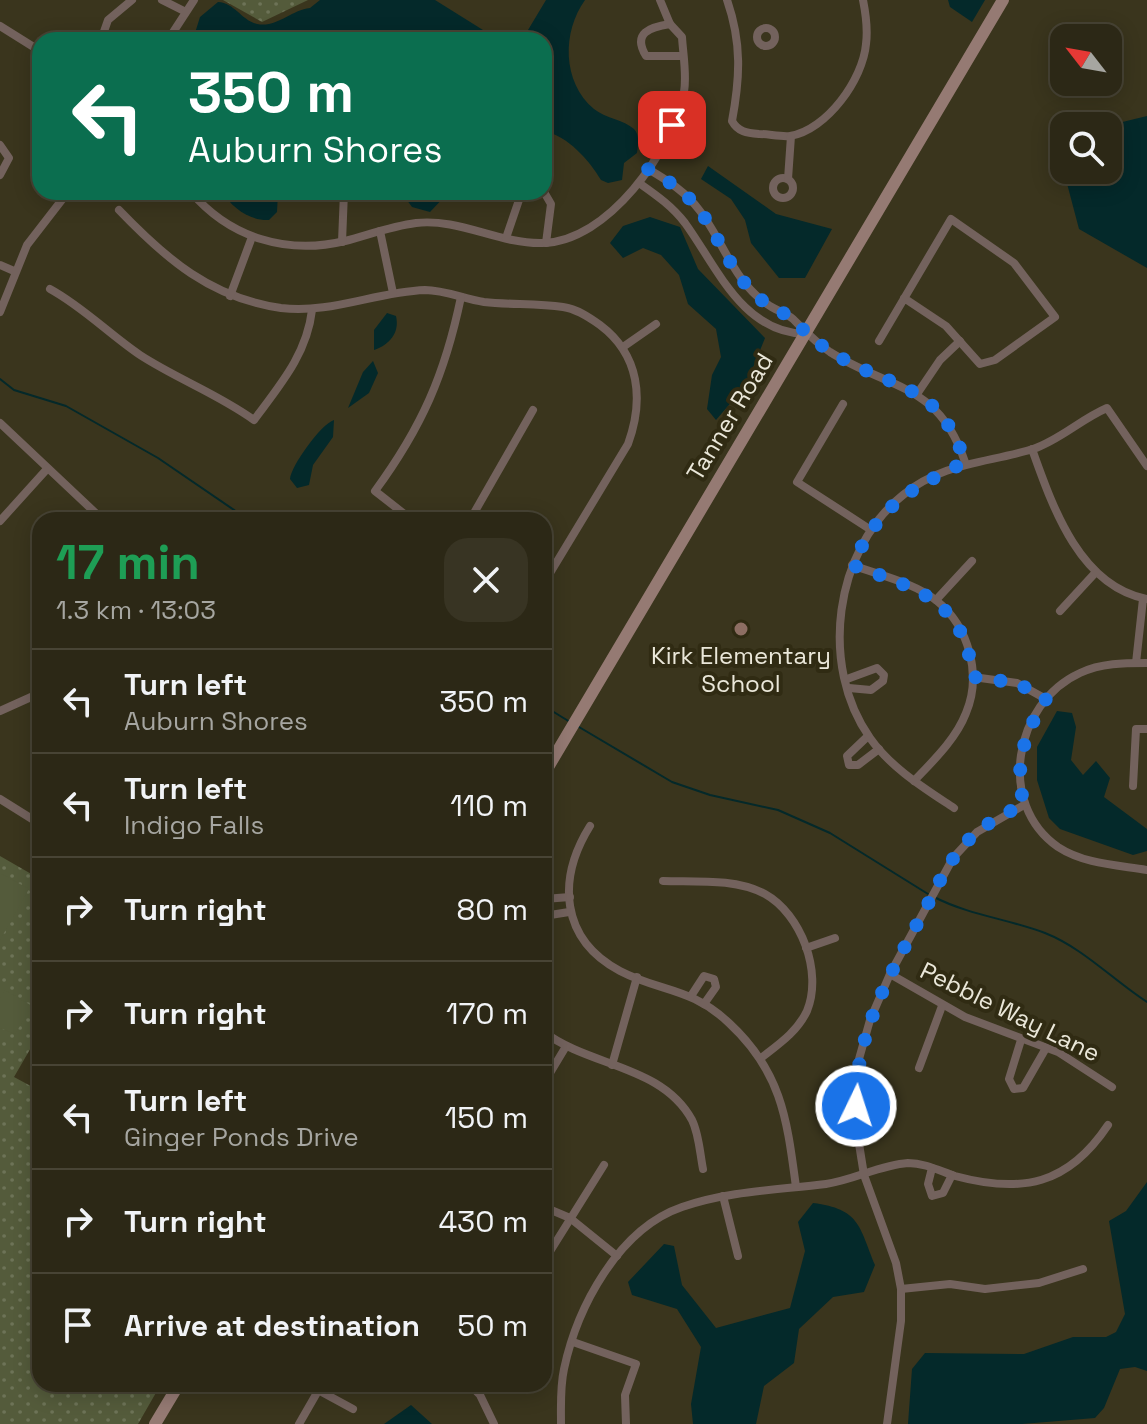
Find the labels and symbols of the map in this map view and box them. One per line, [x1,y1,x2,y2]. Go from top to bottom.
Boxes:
north arrow [1050,24,1122,96]
pin [638,91,706,159]
street label: Tanner Road [679,347,780,486]
marker: Kirk Elementary School [732,620,750,638]
place label: Kirk Elementary School [651,640,831,699]
street label: Pebble Way Lane [915,955,1105,1068]
position arrow [814,1064,898,1148]

